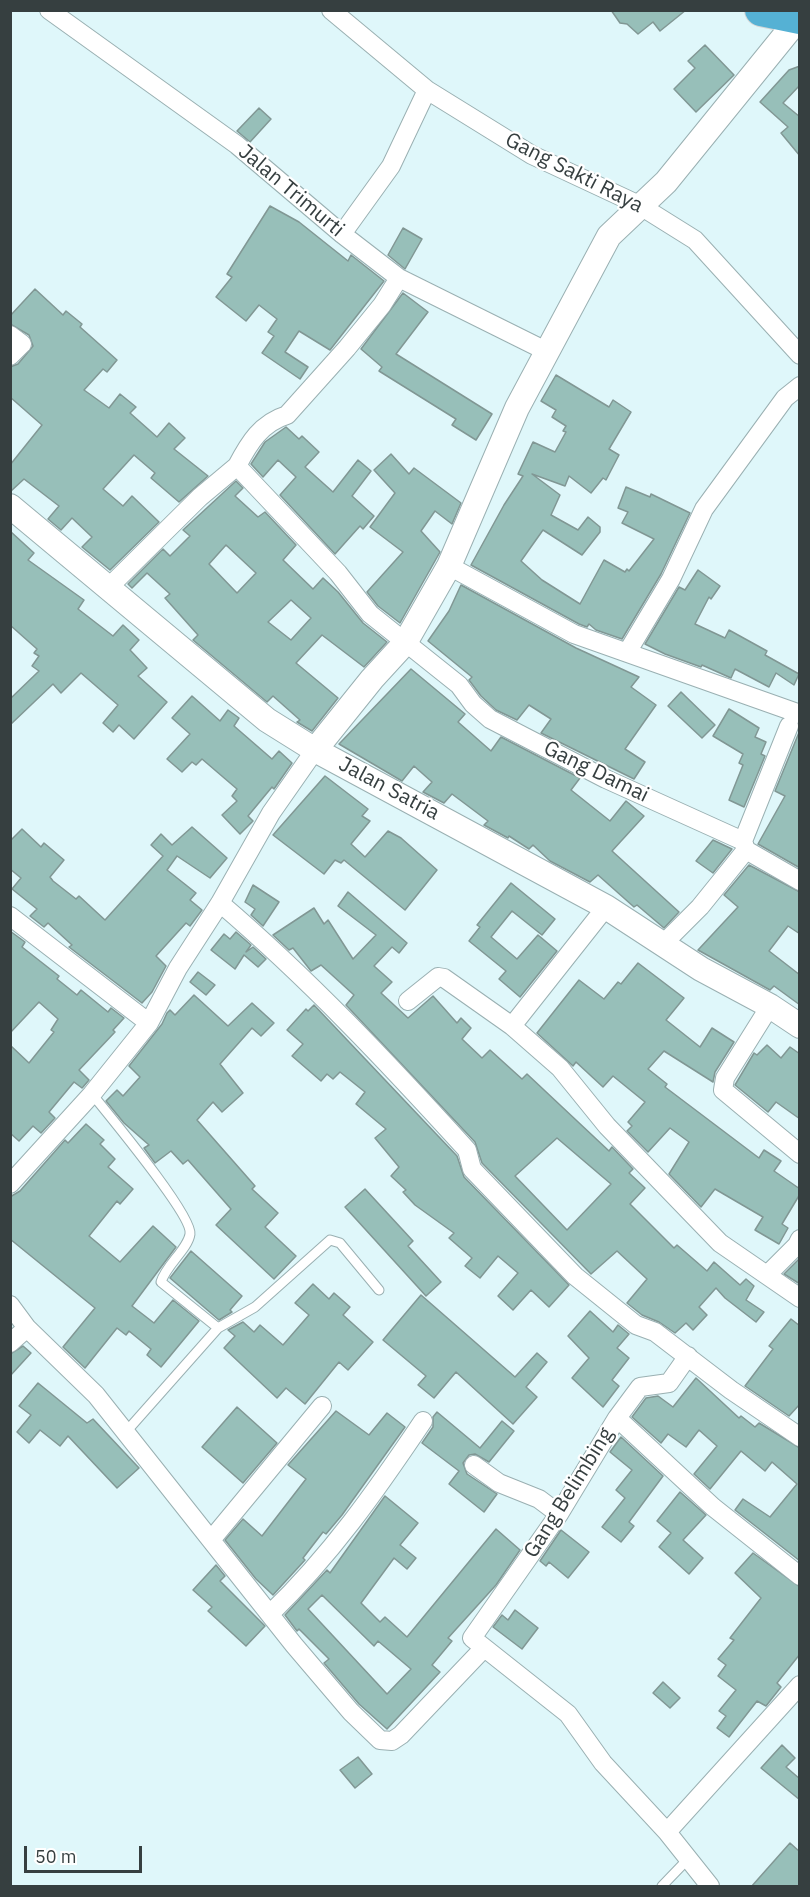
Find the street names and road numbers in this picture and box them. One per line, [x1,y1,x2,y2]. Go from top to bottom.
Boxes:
street label: Gang Sakti Raya [501,127,647,219]
street label: Jalan Trimurti [233,139,349,243]
street label: Gang Damai [539,736,653,808]
street label: Jalan Satria [334,752,444,826]
street label: Gang Belimbing [519,1423,619,1563]

